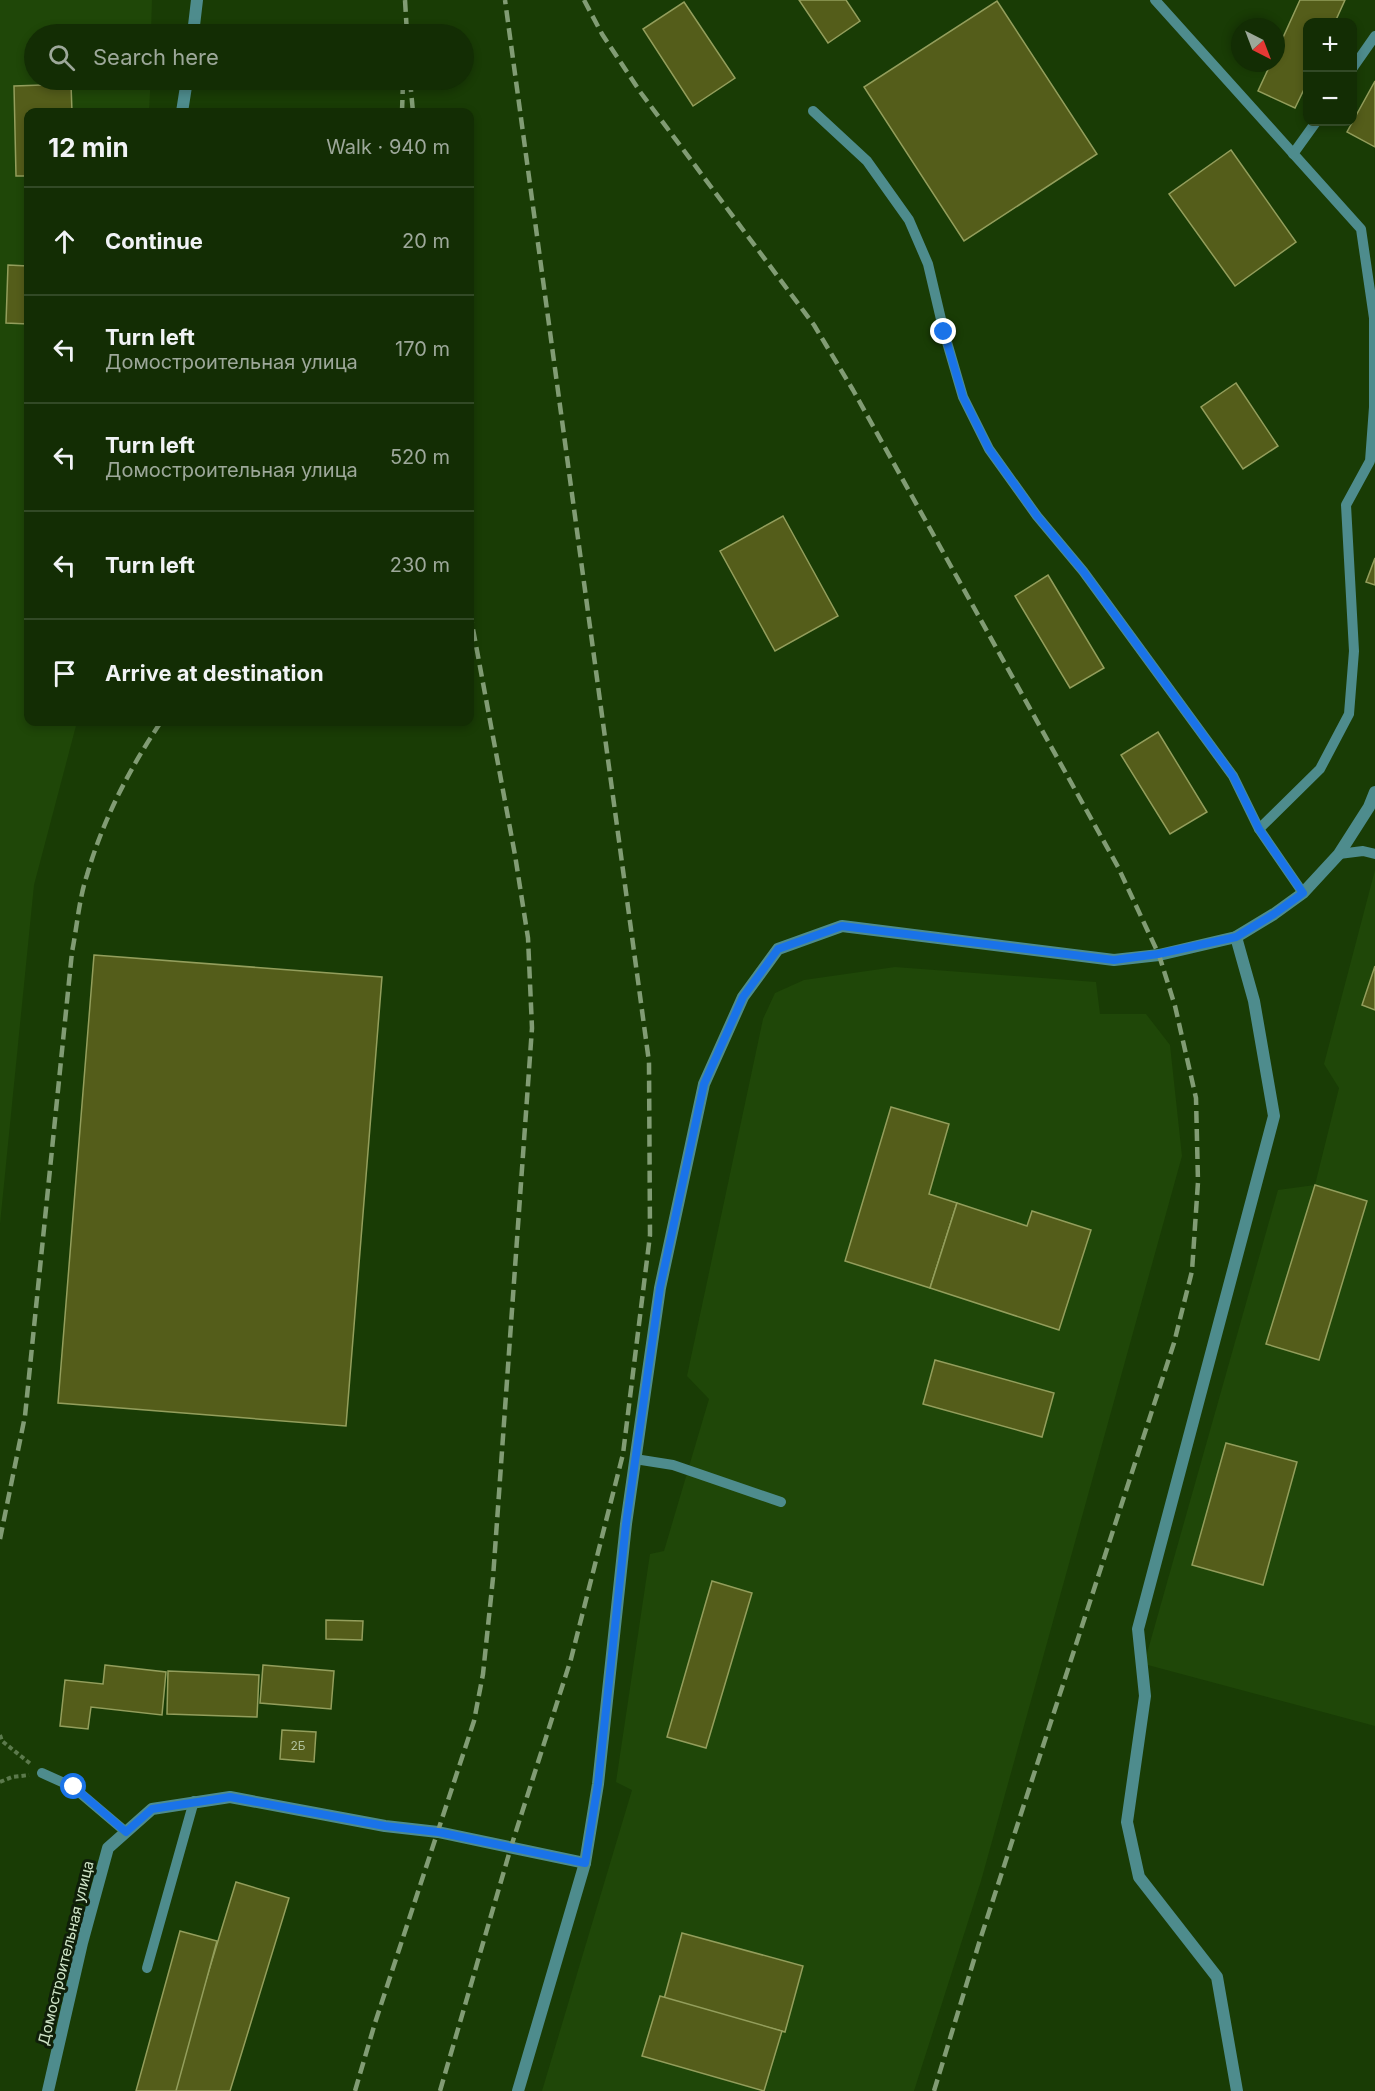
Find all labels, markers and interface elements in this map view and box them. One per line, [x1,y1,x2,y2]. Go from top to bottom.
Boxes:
north arrow [1231,18,1285,72]
map controls [1303,18,1357,126]
button: + [1303,18,1357,72]
search box [24,24,474,90]
icon: search [45,41,78,74]
text: Search here [93,44,219,70]
button: − [1303,72,1357,126]
text: 12 min [48,132,129,163]
text: Walk · 940 m [326,135,450,159]
icon: ahead [48,225,81,258]
text: Continue [105,228,203,254]
text: 20 m [402,229,450,253]
route end [930,318,956,344]
text: Turn left [105,324,195,350]
icon: left [48,333,81,366]
text: 170 m [395,337,450,361]
text: Домостроительная улица [105,350,358,374]
text: Turn left [105,432,195,458]
icon: left [48,441,81,474]
text: 520 m [390,445,450,469]
text: Домостроительная улица [105,458,358,482]
icon: left [48,549,81,582]
text: Turn left [105,552,195,578]
text: 230 m [390,553,450,577]
icon: arrive [48,657,81,690]
text: Arrive at destination [105,660,324,686]
house number: 2Б [290,1738,306,1753]
route start [60,1773,86,1799]
street label: Домостроительная улица [33,1859,98,2047]

